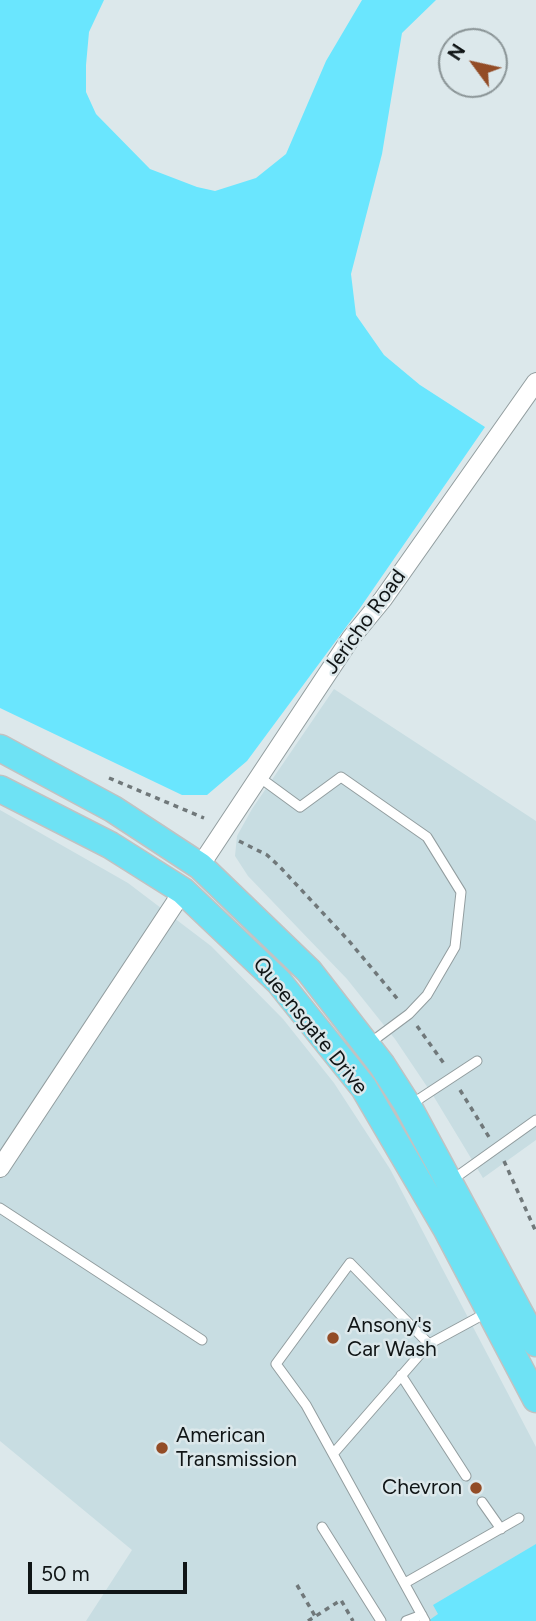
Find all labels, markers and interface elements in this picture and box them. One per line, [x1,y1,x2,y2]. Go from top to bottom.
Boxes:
north arrow [438,28,508,98]
text: N [443,40,470,65]
street label: Jericho Road [319,565,411,679]
street label: Queensgate Drive [247,953,373,1099]
place label: Ansony's Car Wash [347,1313,437,1363]
marker: Ansony's Car Wash [325,1330,341,1346]
place label: American Transmission [176,1423,297,1473]
marker: American Transmission [154,1440,170,1456]
place label: Chevron [382,1475,462,1501]
marker: Chevron [468,1480,484,1496]
scale bar [32,1548,191,1592]
text: 50 m [41,1561,90,1586]

